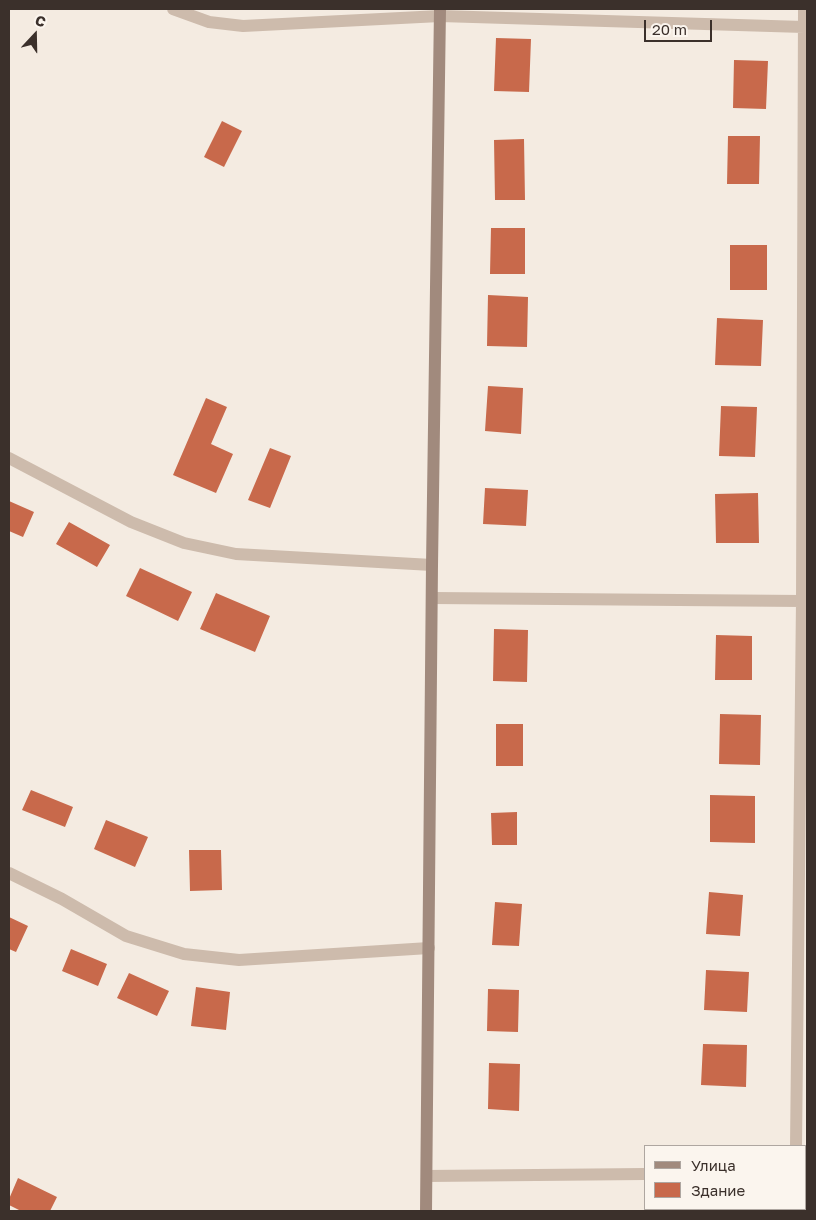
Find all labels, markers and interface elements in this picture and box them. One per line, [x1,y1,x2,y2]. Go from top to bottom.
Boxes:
north arrow [10,10,60,60]
scale bar [646,10,714,42]
text: С [33,11,48,30]
text: 20 m [652,20,687,38]
legend [644,1145,806,1210]
text: Улица [691,1156,736,1174]
text: Здание [691,1181,745,1199]

